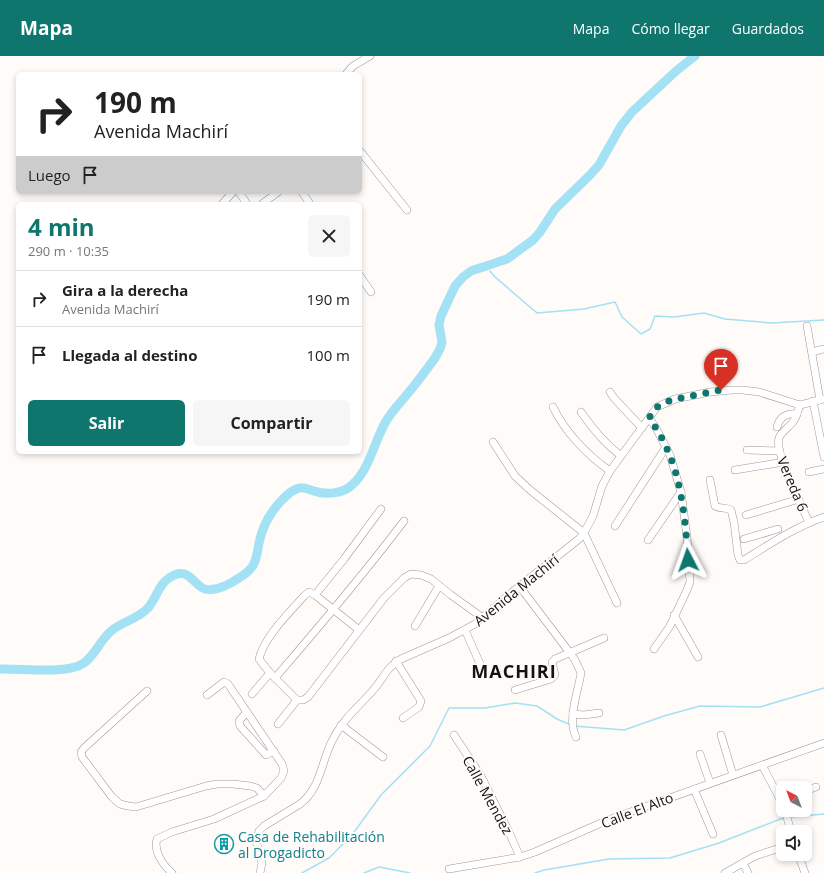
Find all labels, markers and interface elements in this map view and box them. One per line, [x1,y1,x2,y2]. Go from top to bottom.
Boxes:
text: Mapa [20,15,73,41]
text: Mapa [573,19,609,38]
text: Cómo llegar [631,19,710,38]
text: Guardados [732,19,804,38]
text: 190 m [94,83,177,121]
icon: right [28,88,80,140]
text: Avenida Machirí [94,119,228,143]
icon: arrive [79,164,101,186]
text: Luego [28,165,71,185]
text: 4 min [28,210,95,243]
button: close [308,215,350,257]
text: 290 m · 10:35 [28,242,109,260]
text: Gira a la derecha [62,280,188,300]
icon: right [28,288,50,310]
text: 190 m [306,289,350,309]
text: Avenida Machirí [62,300,159,318]
icon: arrive [28,344,50,366]
text: Llegada al destino [62,345,197,365]
text: 100 m [306,345,350,365]
pin [704,349,738,390]
icon: arrive [710,355,732,377]
button: Salir [28,400,185,446]
button: Compartir [193,400,350,446]
street label: Vereda 6 [773,454,813,514]
position arrow [667,539,709,581]
street label: Avenida Machirí [470,550,563,630]
district label: MACHIRI [471,659,557,683]
street label: Calle Mendez [459,752,518,838]
north arrow [776,781,812,817]
map controls [776,781,812,861]
street label: Calle El Alto [598,788,676,832]
button: sound [776,825,812,861]
place label: Casa de Rehabilitación al Drogadicto [238,827,385,862]
building icon: Casa de Rehabilitación al Drogadicto [213,833,235,855]

